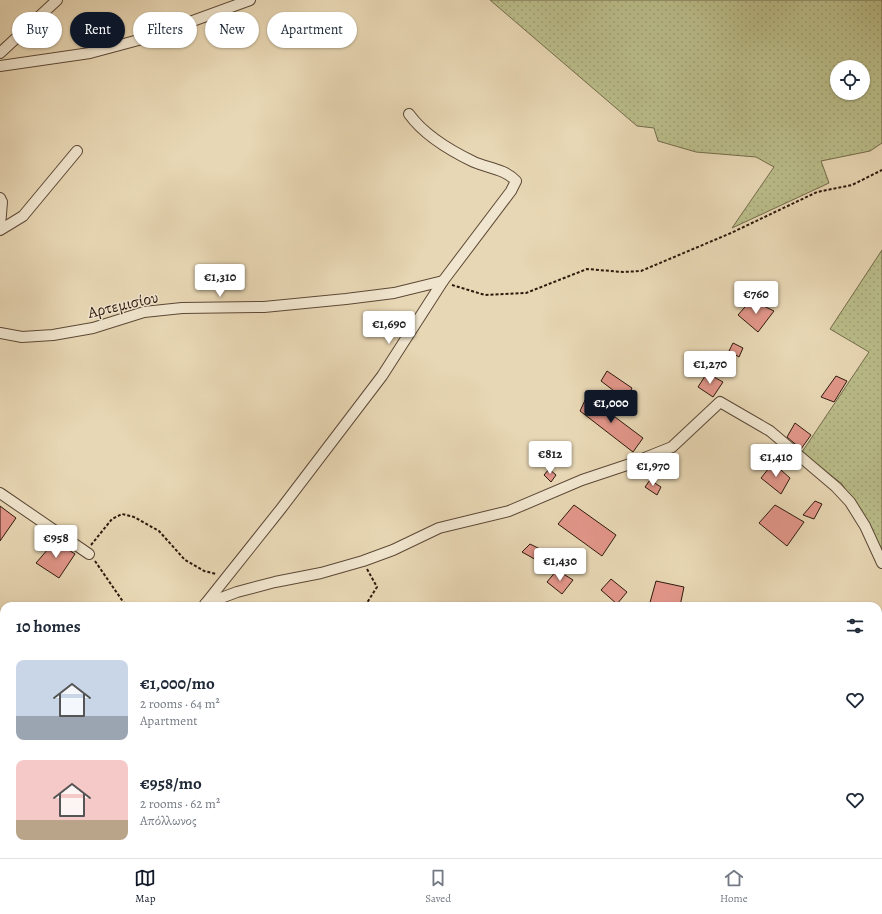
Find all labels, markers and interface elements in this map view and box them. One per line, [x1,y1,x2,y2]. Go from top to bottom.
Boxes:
chip: Buy [12,12,62,48]
chip: Rent [70,12,125,48]
chip: Filters [133,12,197,48]
chip: New [205,12,259,48]
chip: Apartment [267,12,357,48]
map controls [830,60,870,100]
button: locate [830,60,870,100]
pin: €1,310 [187,264,253,298]
text: €1,310 [204,268,236,285]
pin: €760 [732,281,780,315]
text: €760 [743,285,769,302]
street label: Αρτεμισίου [85,286,160,324]
pin: €1,690 [356,311,422,345]
text: €1,690 [372,315,406,332]
pin: €1,270 [677,351,743,385]
text: €1,270 [693,355,727,372]
pin: €1,000 [578,390,644,424]
text: €1,000 [593,394,629,411]
pin: €812 [526,441,574,475]
pin: €1,410 [743,444,809,478]
text: €812 [538,445,562,462]
text: €1,410 [760,448,792,465]
pin: €1,970 [620,453,686,487]
text: €1,970 [636,457,670,474]
pin: €958 [32,525,80,559]
text: €958 [43,529,69,546]
pin: €1,430 [527,548,593,582]
text: €1,430 [543,552,577,569]
text: 10 homes [16,615,81,638]
icon: filters [844,615,866,637]
text: €1,000/mo [140,672,215,695]
icon: home [48,676,96,724]
icon: heart [844,689,866,711]
text: 2 rooms · 64 m² [140,695,220,712]
text: Apartment [140,712,198,729]
text: €958/mo [140,772,202,795]
icon: home [48,776,96,824]
icon: heart [844,789,866,811]
text: 2 rooms · 62 m² [140,795,220,812]
text: Απόλλωνος [140,812,197,829]
tab: Map [134,867,156,906]
tab: Saved [425,867,451,906]
tab: Home [720,867,748,906]

